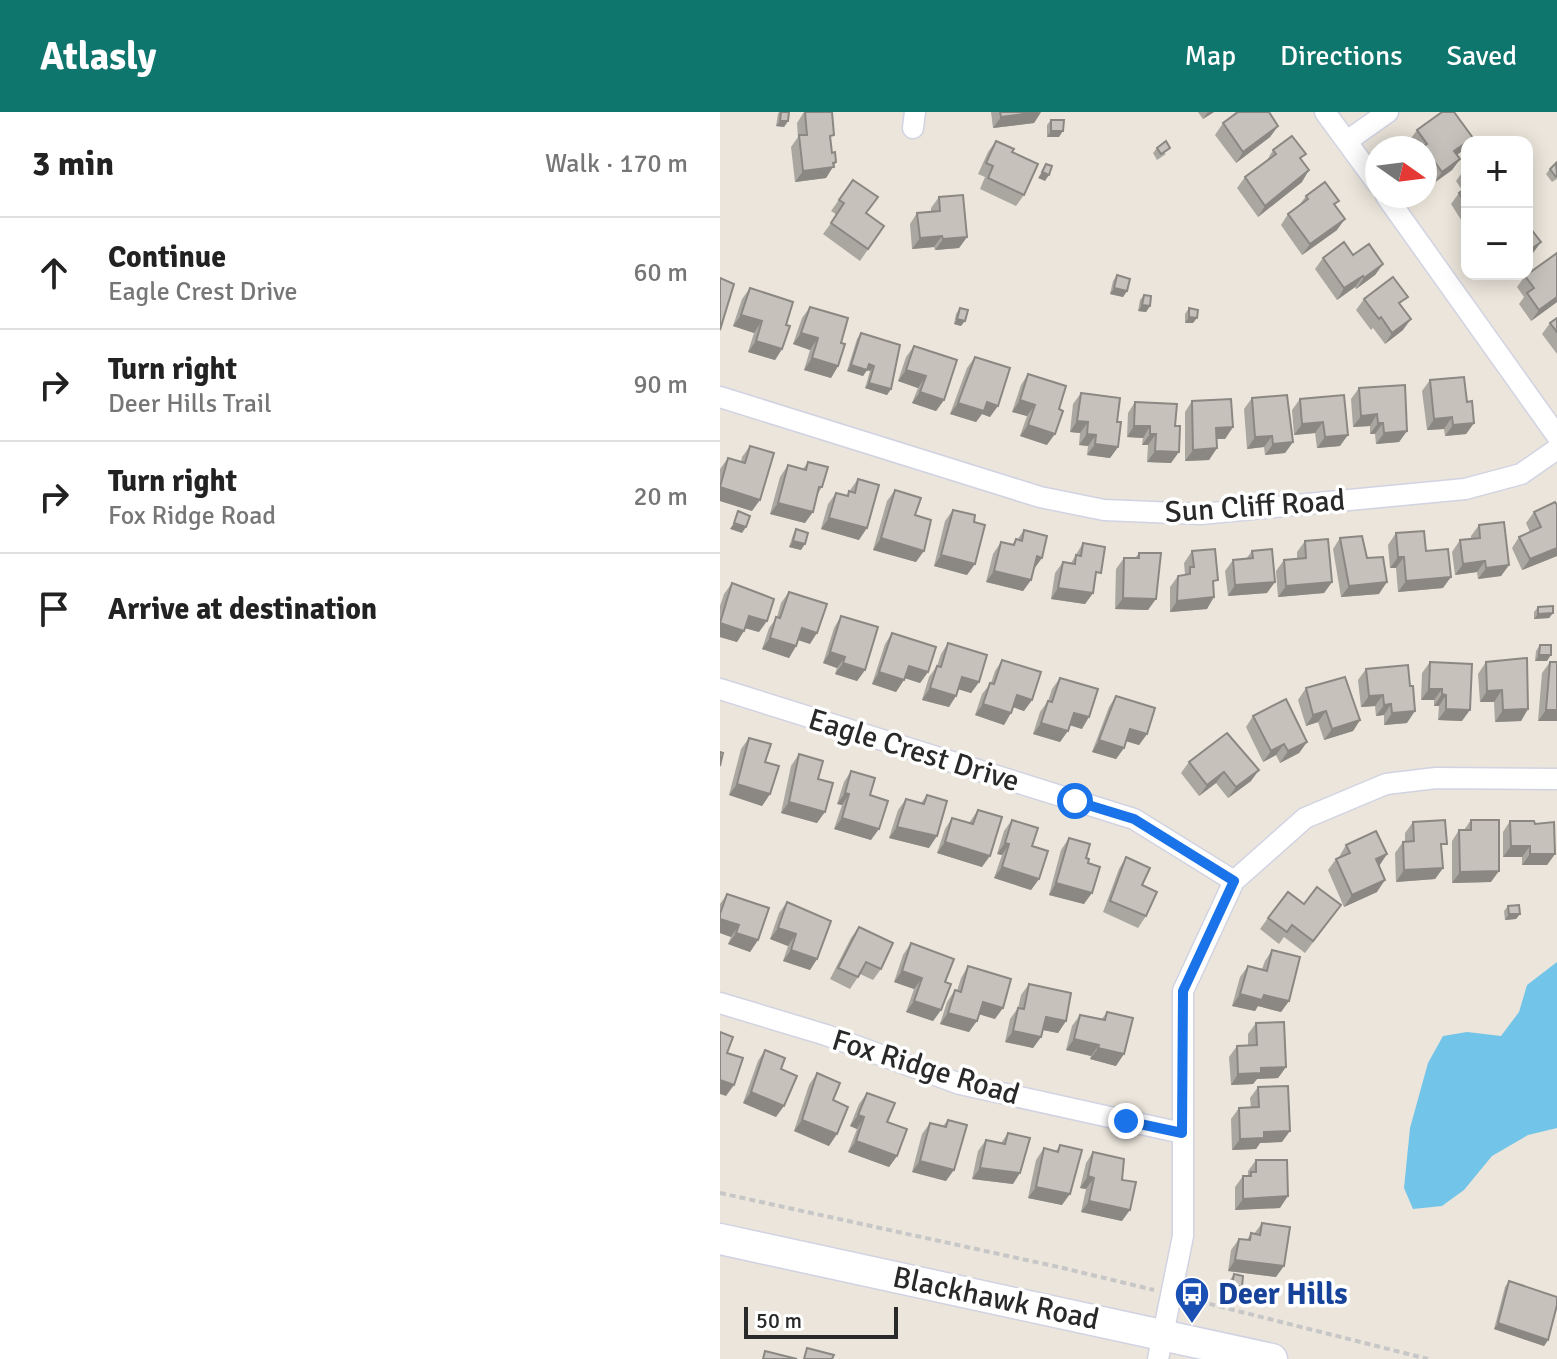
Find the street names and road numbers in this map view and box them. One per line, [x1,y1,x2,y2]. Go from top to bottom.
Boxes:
street label: Sun Cliff Road [1164,482,1347,531]
street label: Eagle Crest Drive [804,701,1024,800]
street label: Fox Ridge Road [828,1021,1024,1114]
street label: Blackhawk Road [889,1259,1102,1338]

